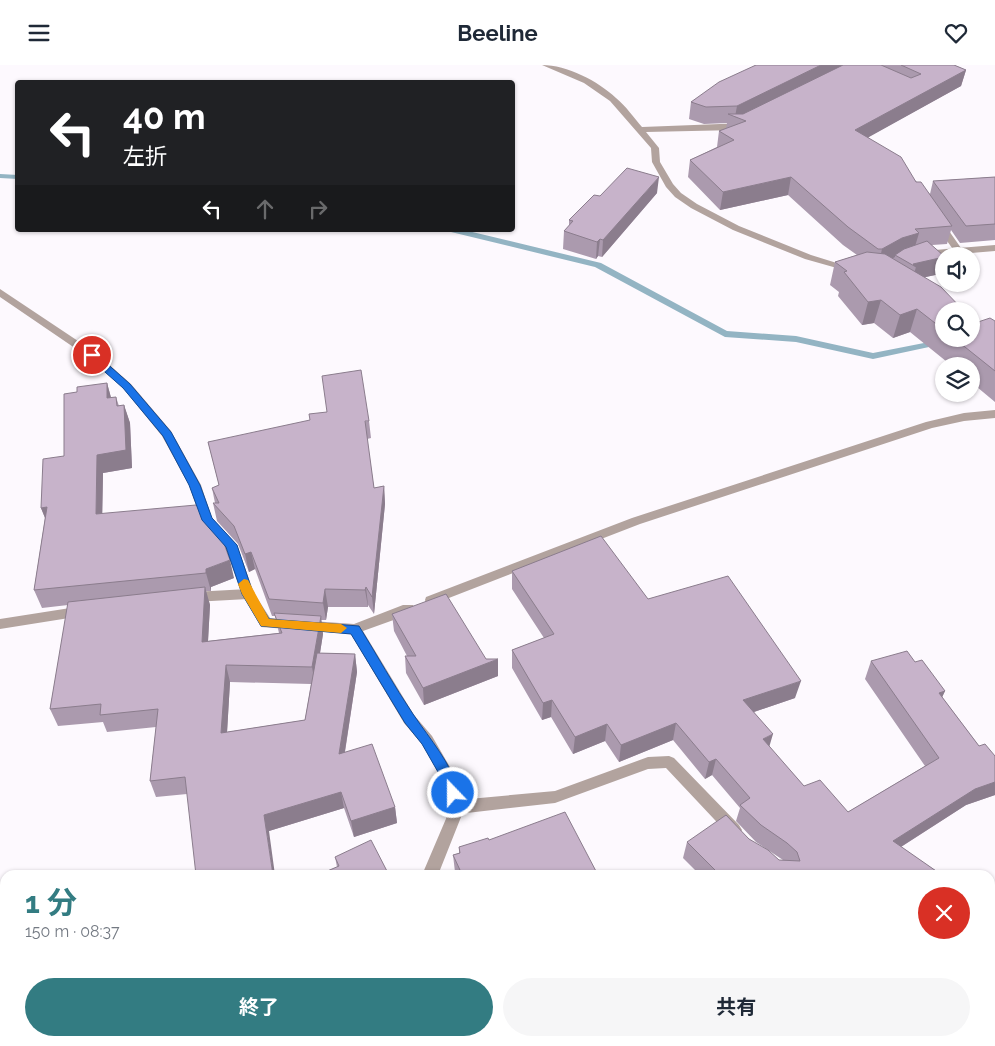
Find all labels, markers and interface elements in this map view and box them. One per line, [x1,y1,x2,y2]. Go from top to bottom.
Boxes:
icon: menu [25,19,53,47]
icon: heart [942,19,970,47]
text: Beeline [457,20,538,46]
text: 40 m [123,96,205,137]
icon: left [40,100,105,165]
text: 左折 [123,143,167,169]
icon: left [198,195,226,223]
icon: ahead [251,195,279,223]
icon: right [304,195,332,223]
map controls [935,247,980,402]
button: sound [935,247,980,292]
button: search [935,302,980,347]
pin [71,334,113,376]
icon: arrive [78,341,106,369]
button: layers [935,357,980,402]
position arrow [426,766,478,818]
text: 1 分 [25,885,77,920]
button: close [918,887,970,939]
text: 150 m · 08:37 [25,922,120,941]
button: 終了 [25,978,493,1036]
button: 共有 [503,978,970,1036]

